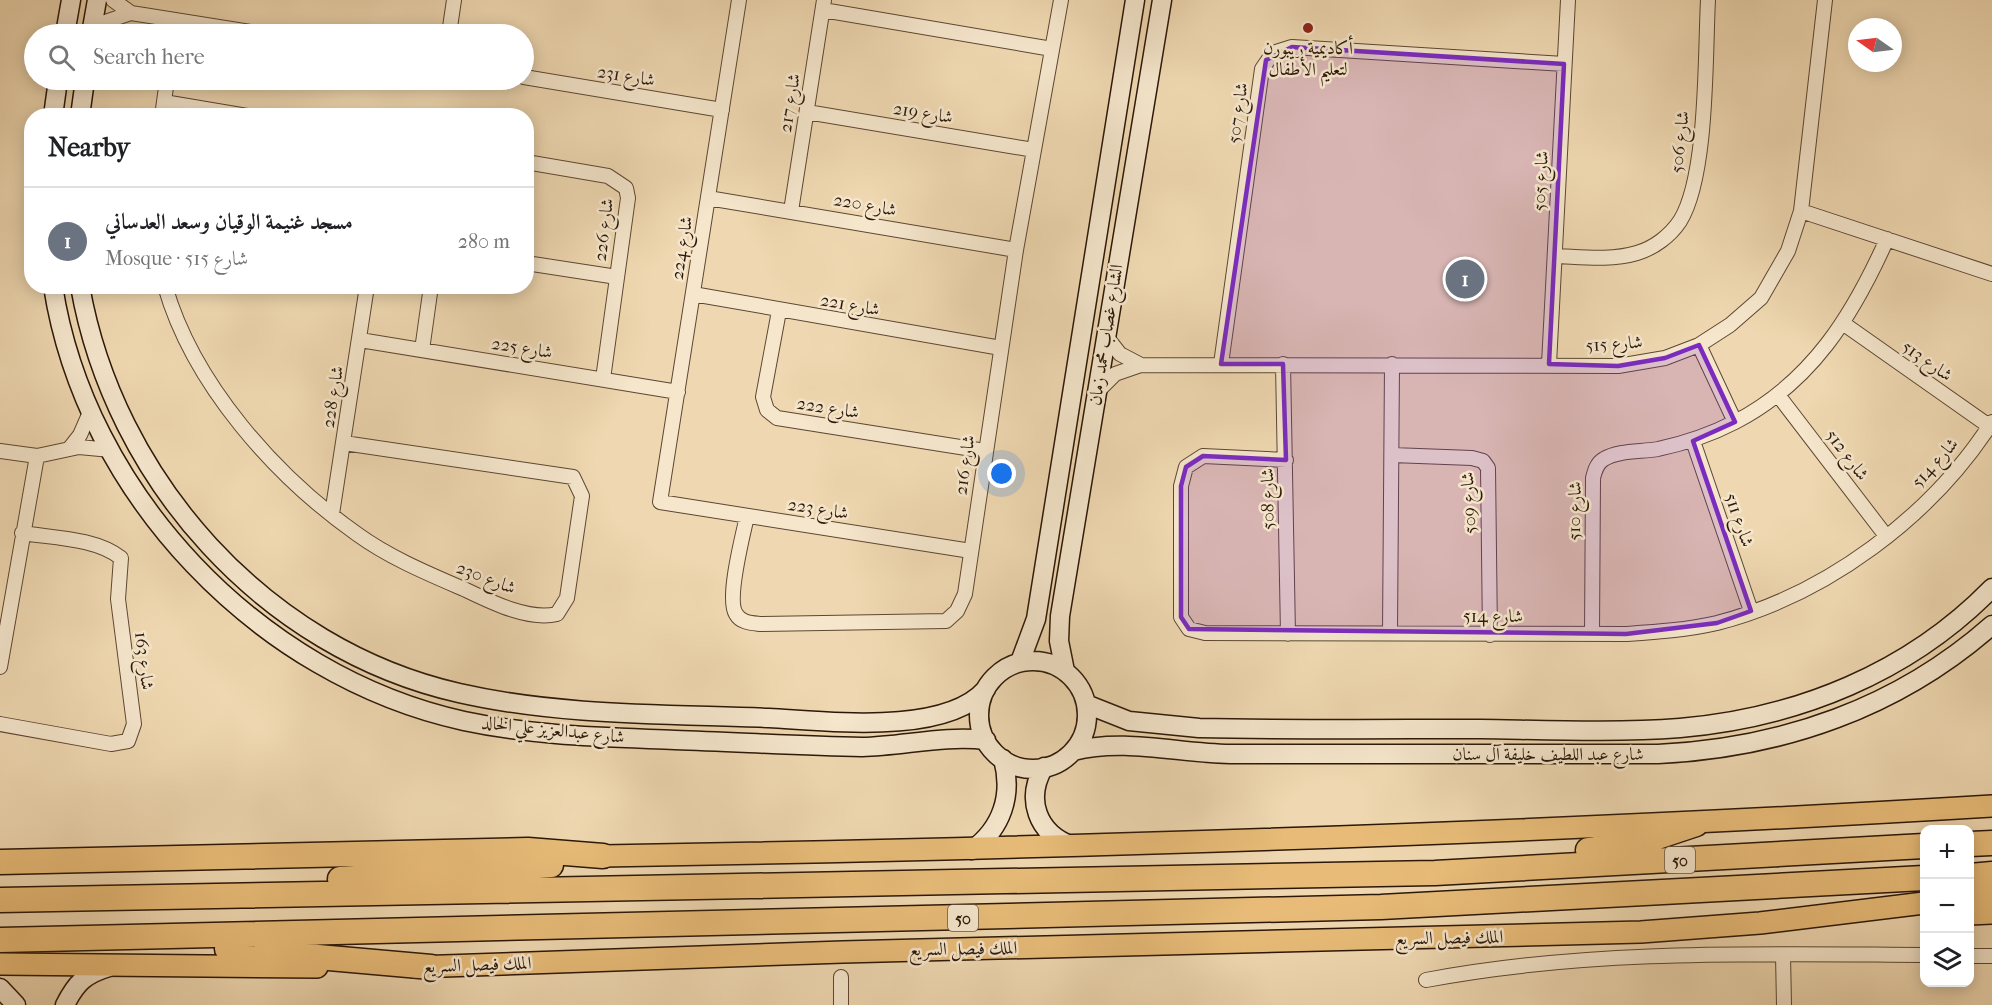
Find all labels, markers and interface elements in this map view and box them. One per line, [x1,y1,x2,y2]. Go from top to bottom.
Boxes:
north arrow [1848,18,1902,72]
marker: أكاديمية ريبورن لتعليم الأطفال [1301,21,1315,35]
search box [24,24,534,90]
place label: أكاديمية ريبورن لتعليم الأطفال [1263,35,1354,87]
icon: search [45,41,78,74]
text: Search here [93,44,205,70]
street label: شارع 231 [595,61,656,95]
street label: شارع 217 [775,72,809,135]
street label: شارع 507 [1223,81,1257,145]
street label: شارع 219 [891,98,954,132]
street label: شارع 506 [1666,110,1698,175]
text: Nearby [48,132,130,163]
street label: شارع 505 [1529,150,1557,212]
street label: شارع 220 [831,189,898,225]
street label: شارع 226 [590,197,622,263]
text: مسجد غنيمة الوقيان وسعد العدساني [105,209,353,235]
street label: شارع 224 [667,215,701,282]
text: 1 [64,230,71,253]
text: 280 m [458,230,510,253]
text: Mosque · شارع 515 [105,247,248,270]
pin: 1 [1446,256,1484,302]
street label: الشارع غصاب محمد زمان [1084,263,1131,408]
street label: شارع 221 [818,289,881,324]
street label: شارع 515 [1585,332,1643,360]
street label: شارع 225 [489,333,554,367]
street label: شارع 513 [1895,336,1956,389]
street label: شارع 228 [318,364,352,430]
street label: شارع 222 [795,393,861,427]
street label: شارع 512 [1818,425,1873,487]
street label: شارع 216 [950,434,984,497]
street label: شارع 514 [1907,434,1966,495]
your location [987,459,1016,488]
street label: شارع 508 [1257,468,1283,530]
street label: شارع 509 [1457,471,1485,535]
street label: شارع 510 [1564,481,1590,541]
street label: شارع 511 [1716,490,1758,551]
street label: شارع 223 [786,494,850,528]
street label: شارع 230 [452,557,519,603]
street label: شارع 514 [1463,606,1523,631]
street label: شارع 163 [126,631,158,692]
street label: شارع عبدالعزيز علي الخالد [480,712,626,754]
street label: شارع عبد اللطيف خليفة آل سنان [1452,744,1644,769]
map controls [1920,825,1974,987]
button: + [1920,825,1974,879]
road number: 50 [1665,847,1695,873]
button: − [1920,879,1974,933]
road number: 50 [948,905,978,931]
street label: الملك فيصل السريع [1394,927,1504,954]
button: layers [1920,933,1974,987]
street label: الملك فيصل السريع [908,938,1018,965]
street label: الملك فيصل السريع [422,953,532,982]

